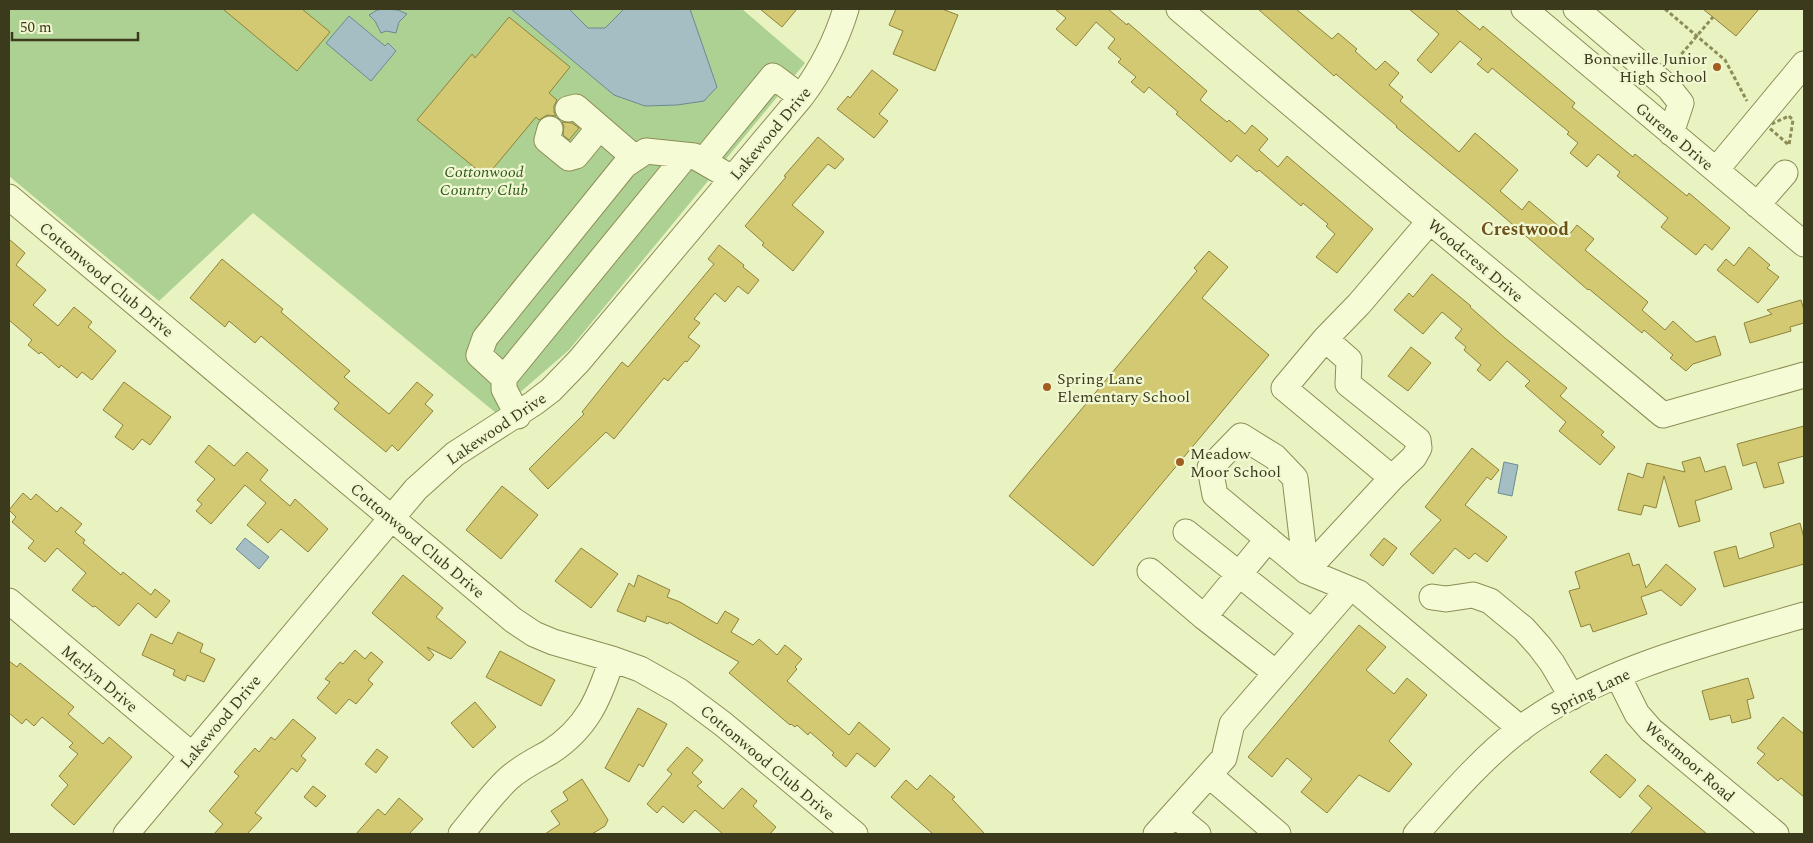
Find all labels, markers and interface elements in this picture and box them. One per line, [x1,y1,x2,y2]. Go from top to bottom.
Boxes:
scale bar [12,10,139,42]
text: 50 m [20,16,52,39]
place label: Bonneville Junior High School [1583,47,1707,89]
marker: Bonneville Junior High School [1711,61,1723,73]
street label: Lakewood Drive [724,82,817,186]
street label: Gurene Drive [1630,97,1719,177]
park label: Cottonwood Country Club [440,160,528,202]
street label: Woodcrest Drive [1422,213,1529,308]
street label: Cottonwood Club Drive [34,216,179,343]
district label: Crestwood [1481,216,1569,243]
place label: Spring Lane Elementary School [1057,367,1190,409]
marker: Spring Lane Elementary School [1041,381,1053,393]
street label: Lakewood Drive [442,386,551,471]
place label: Meadow Moor School [1190,442,1281,484]
marker: Meadow Moor School [1174,456,1186,468]
street label: Cottonwood Club Drive [345,477,490,604]
street label: Merlyn Drive [56,639,143,718]
street label: Spring Lane [1547,662,1634,722]
street label: Lakewood Drive [174,670,267,774]
street label: Cottonwood Club Drive [695,699,840,826]
street label: Westmoor Road [1639,716,1740,808]

